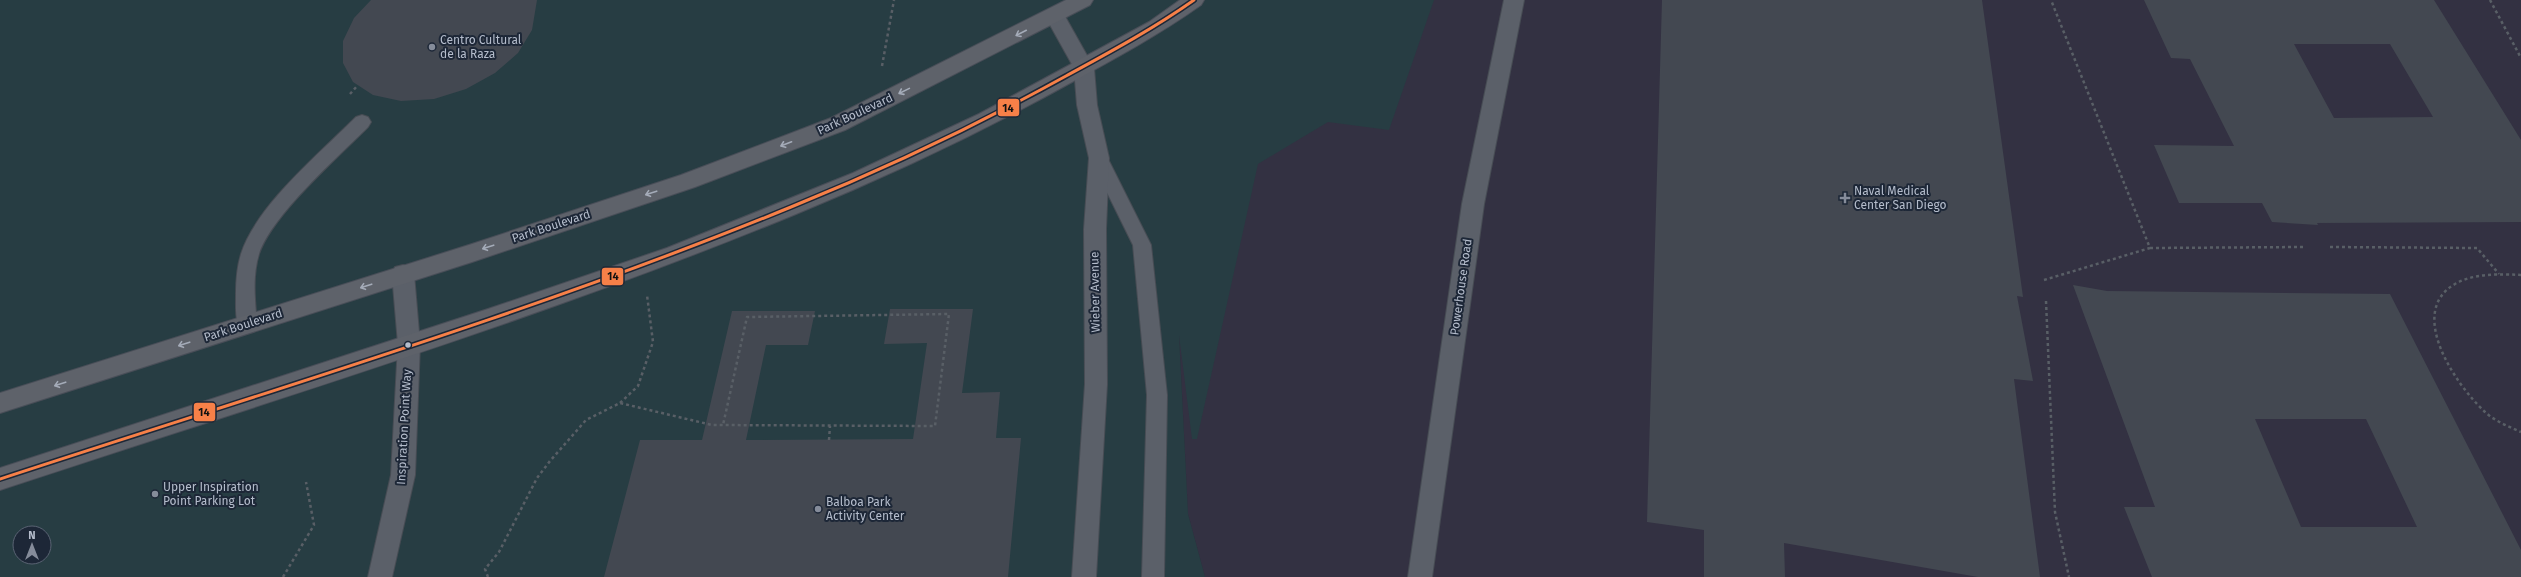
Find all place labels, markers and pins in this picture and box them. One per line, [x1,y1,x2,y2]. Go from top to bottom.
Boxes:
place label: Centro Cultural de la Raza [440,33,522,61]
marker: Centro Cultural de la Raza [427,42,437,52]
place label: Naval Medical Center San Diego [1854,184,1947,212]
marker: Naval Medical Center San Diego [1839,192,1851,204]
unlabelled marker [403,340,413,350]
place label: Upper Inspiration Point Parking Lot [163,480,259,508]
marker: Upper Inspiration Point Parking Lot [150,489,160,499]
place label: Balboa Park Activity Center [826,495,905,523]
marker: Balboa Park Activity Center [813,504,823,514]

